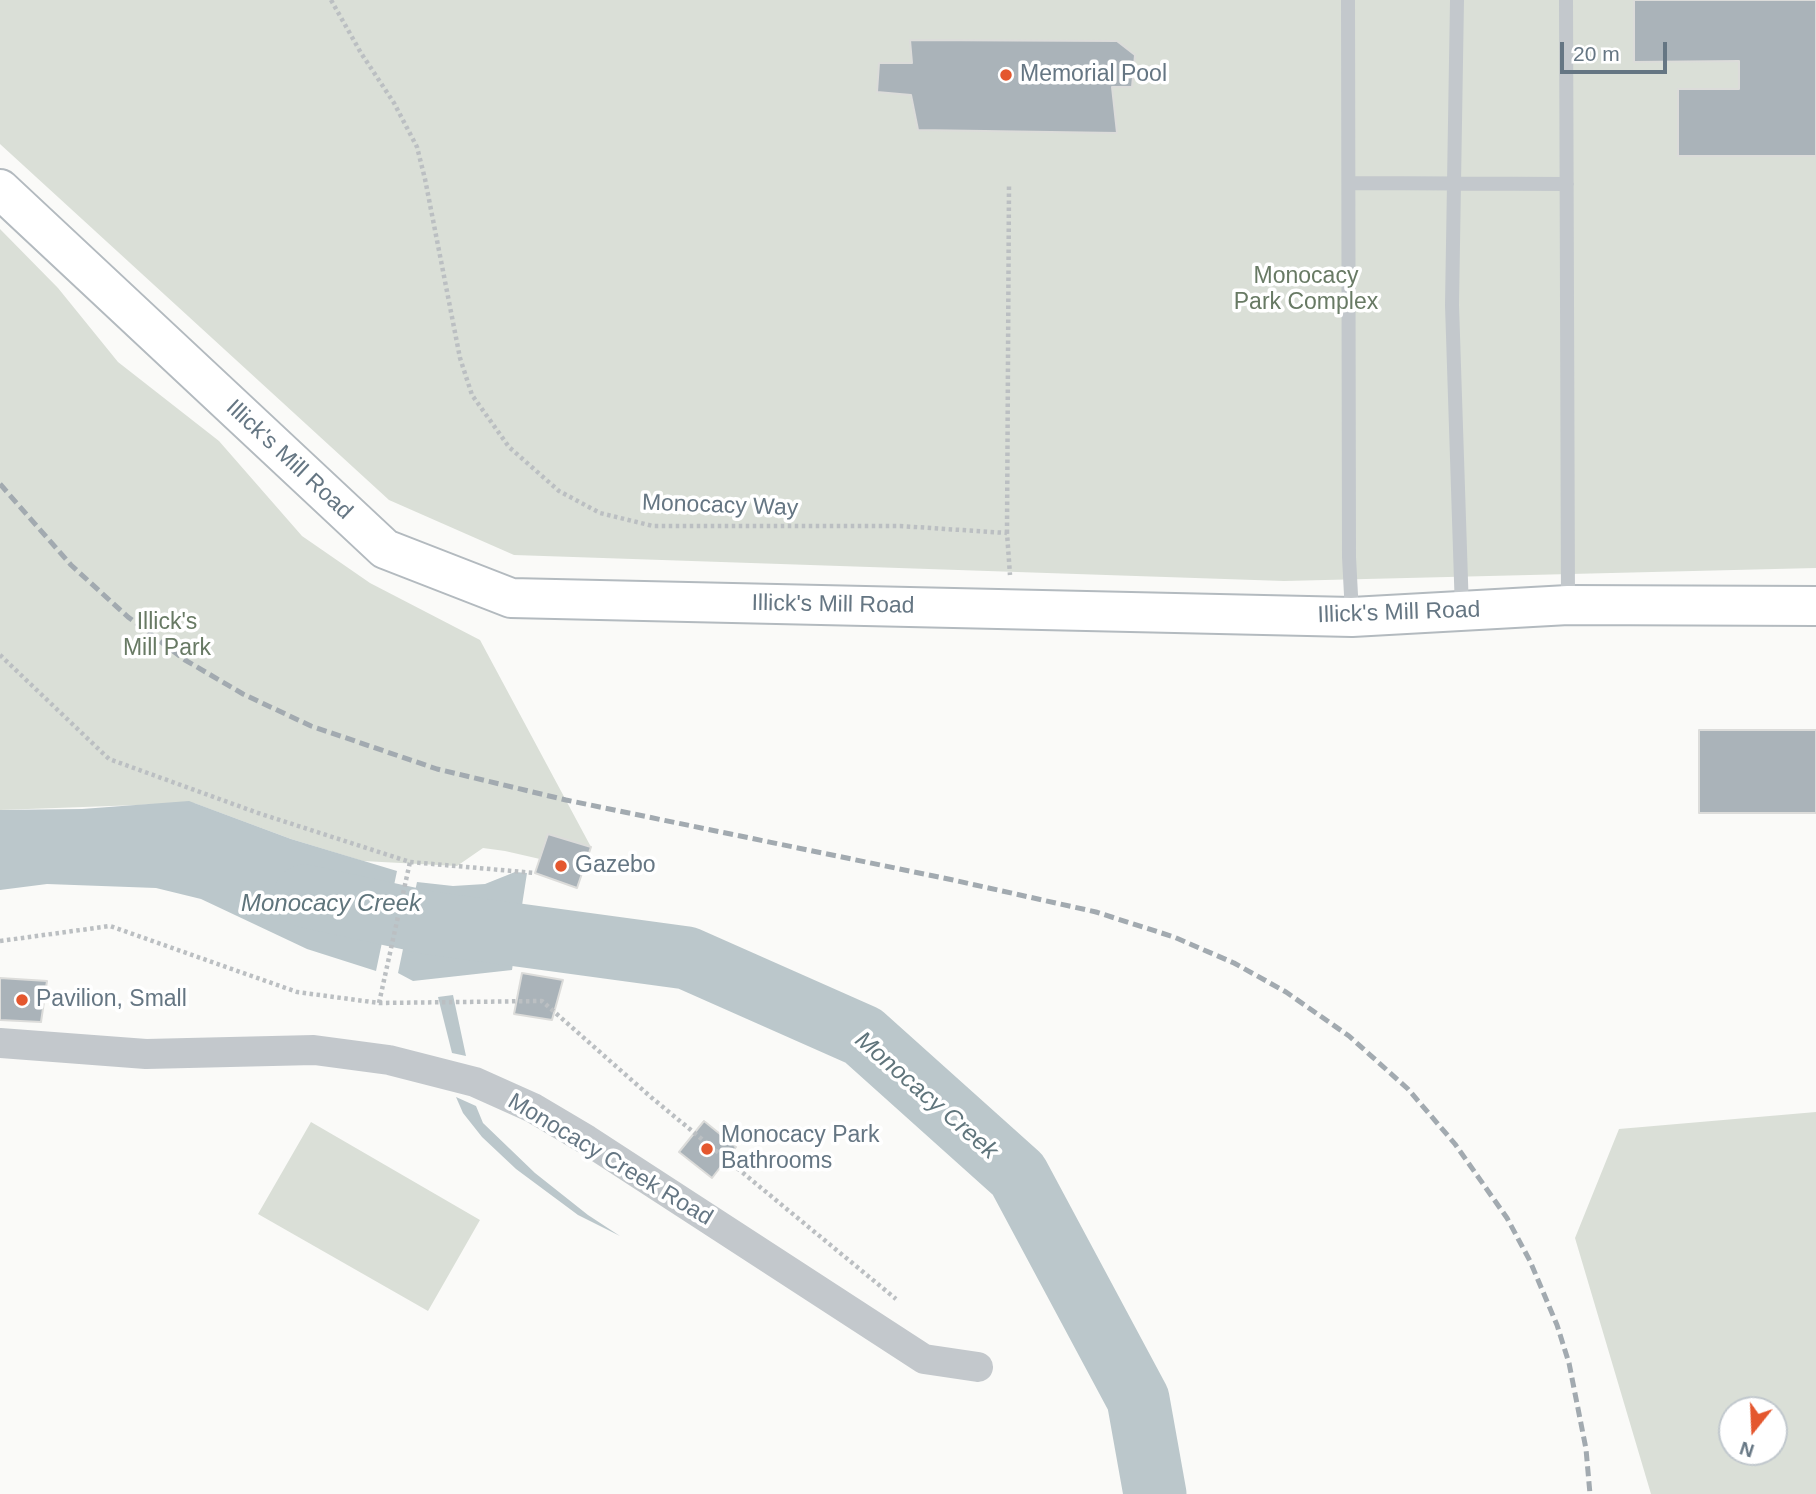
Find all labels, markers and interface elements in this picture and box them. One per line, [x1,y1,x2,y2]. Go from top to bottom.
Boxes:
scale bar [1564,28,1671,72]
text: 20 m [1573,42,1620,65]
place label: Memorial Pool [1020,61,1167,89]
marker: Memorial Pool [998,67,1014,83]
park label: Monocacy Park Complex [1234,263,1378,317]
street label: Illick's Mill Road [220,394,358,526]
street label: Monocacy Way [641,489,799,523]
street label: Illick's Mill Road [751,590,915,620]
street label: Illick's Mill Road [1317,596,1481,630]
park label: Illick's Mill Park [123,609,211,663]
place label: Gazebo [575,852,656,880]
marker: Gazebo [553,858,569,874]
water label: Monocacy Creek [241,890,421,918]
place label: Pavilion, Small [36,986,187,1014]
marker: Pavilion, Small [14,992,30,1008]
water label: Monocacy Creek [849,1026,1003,1166]
street label: Monocacy Creek Road [503,1088,717,1232]
place label: Monocacy Park Bathrooms [721,1122,880,1176]
marker: Monocacy Park Bathrooms [699,1141,715,1157]
north arrow [1718,1396,1788,1466]
text: N [1737,1437,1757,1462]

